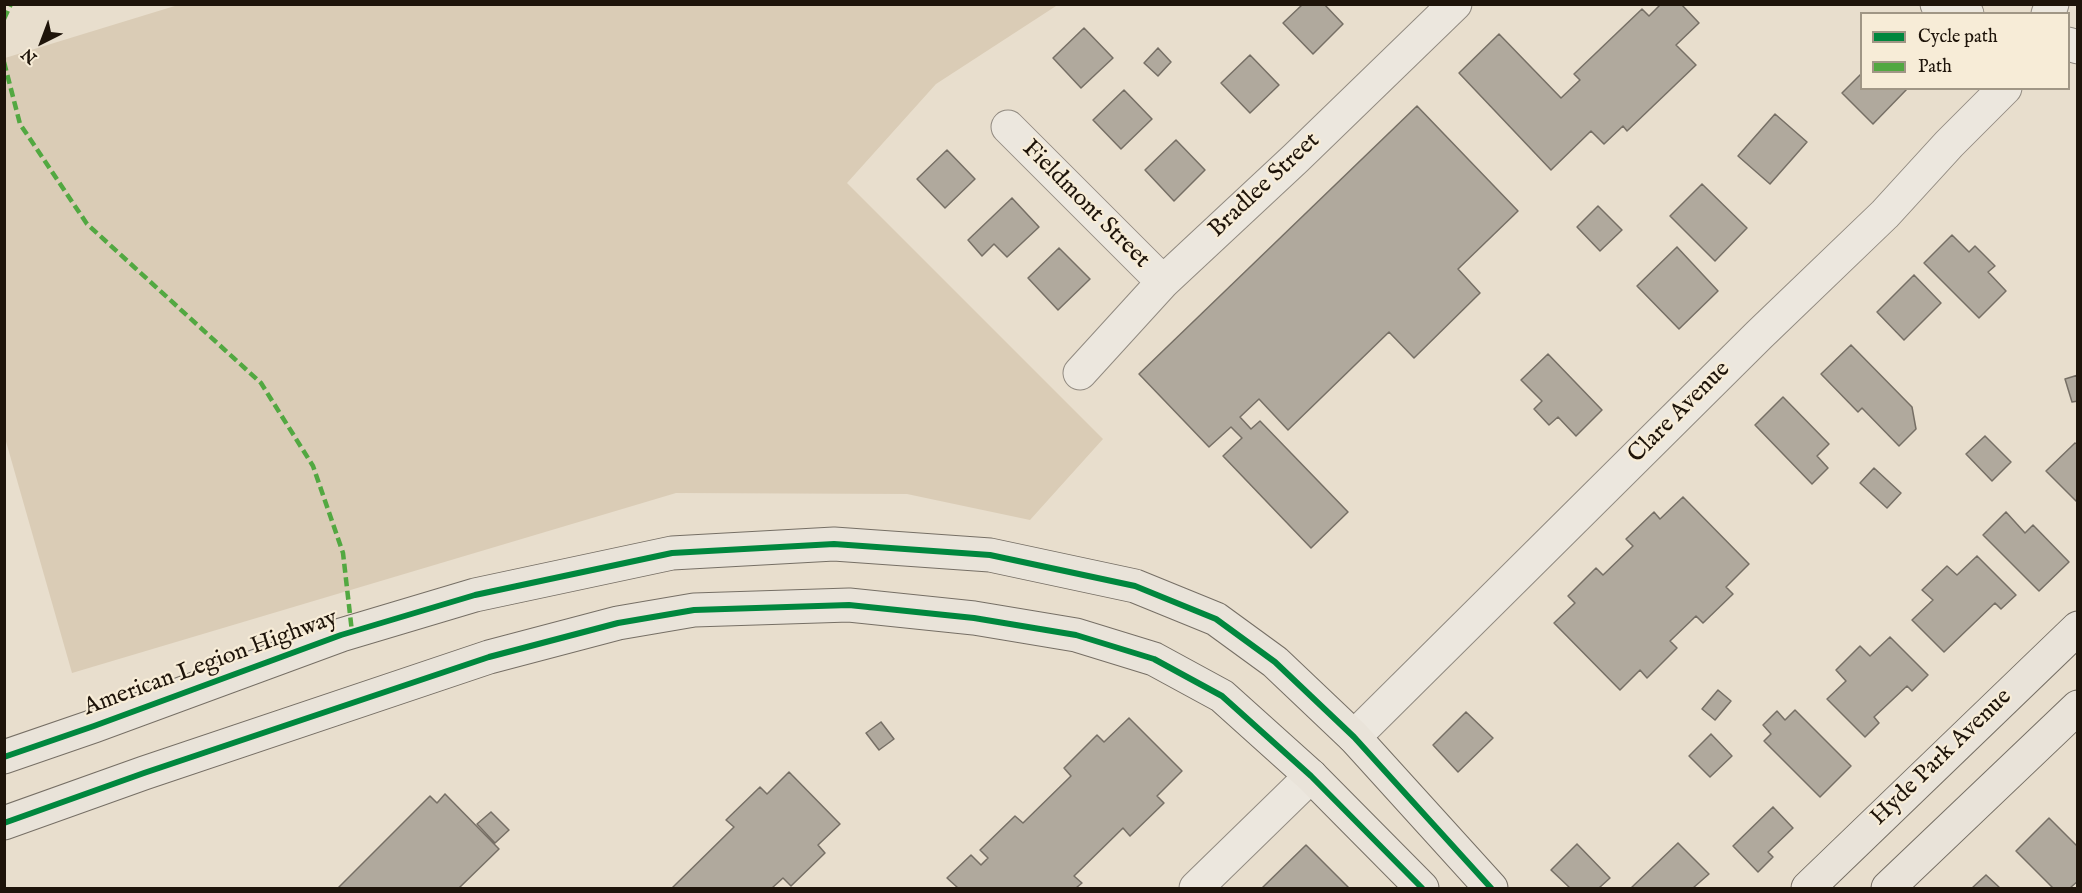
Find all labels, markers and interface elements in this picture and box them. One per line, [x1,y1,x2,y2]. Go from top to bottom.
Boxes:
north arrow [12,12,72,72]
legend [1860,12,2070,90]
text: Cycle path [1918,26,1998,49]
text: N [18,43,42,67]
text: Path [1918,56,1952,79]
street label: Bradlee Street [1204,127,1326,245]
street label: Fieldmont Street [1015,135,1155,275]
street label: Clare Avenue [1623,356,1737,470]
street label: American Legion Highway [80,605,342,723]
street label: Hyde Park Avenue [1866,683,2018,833]

